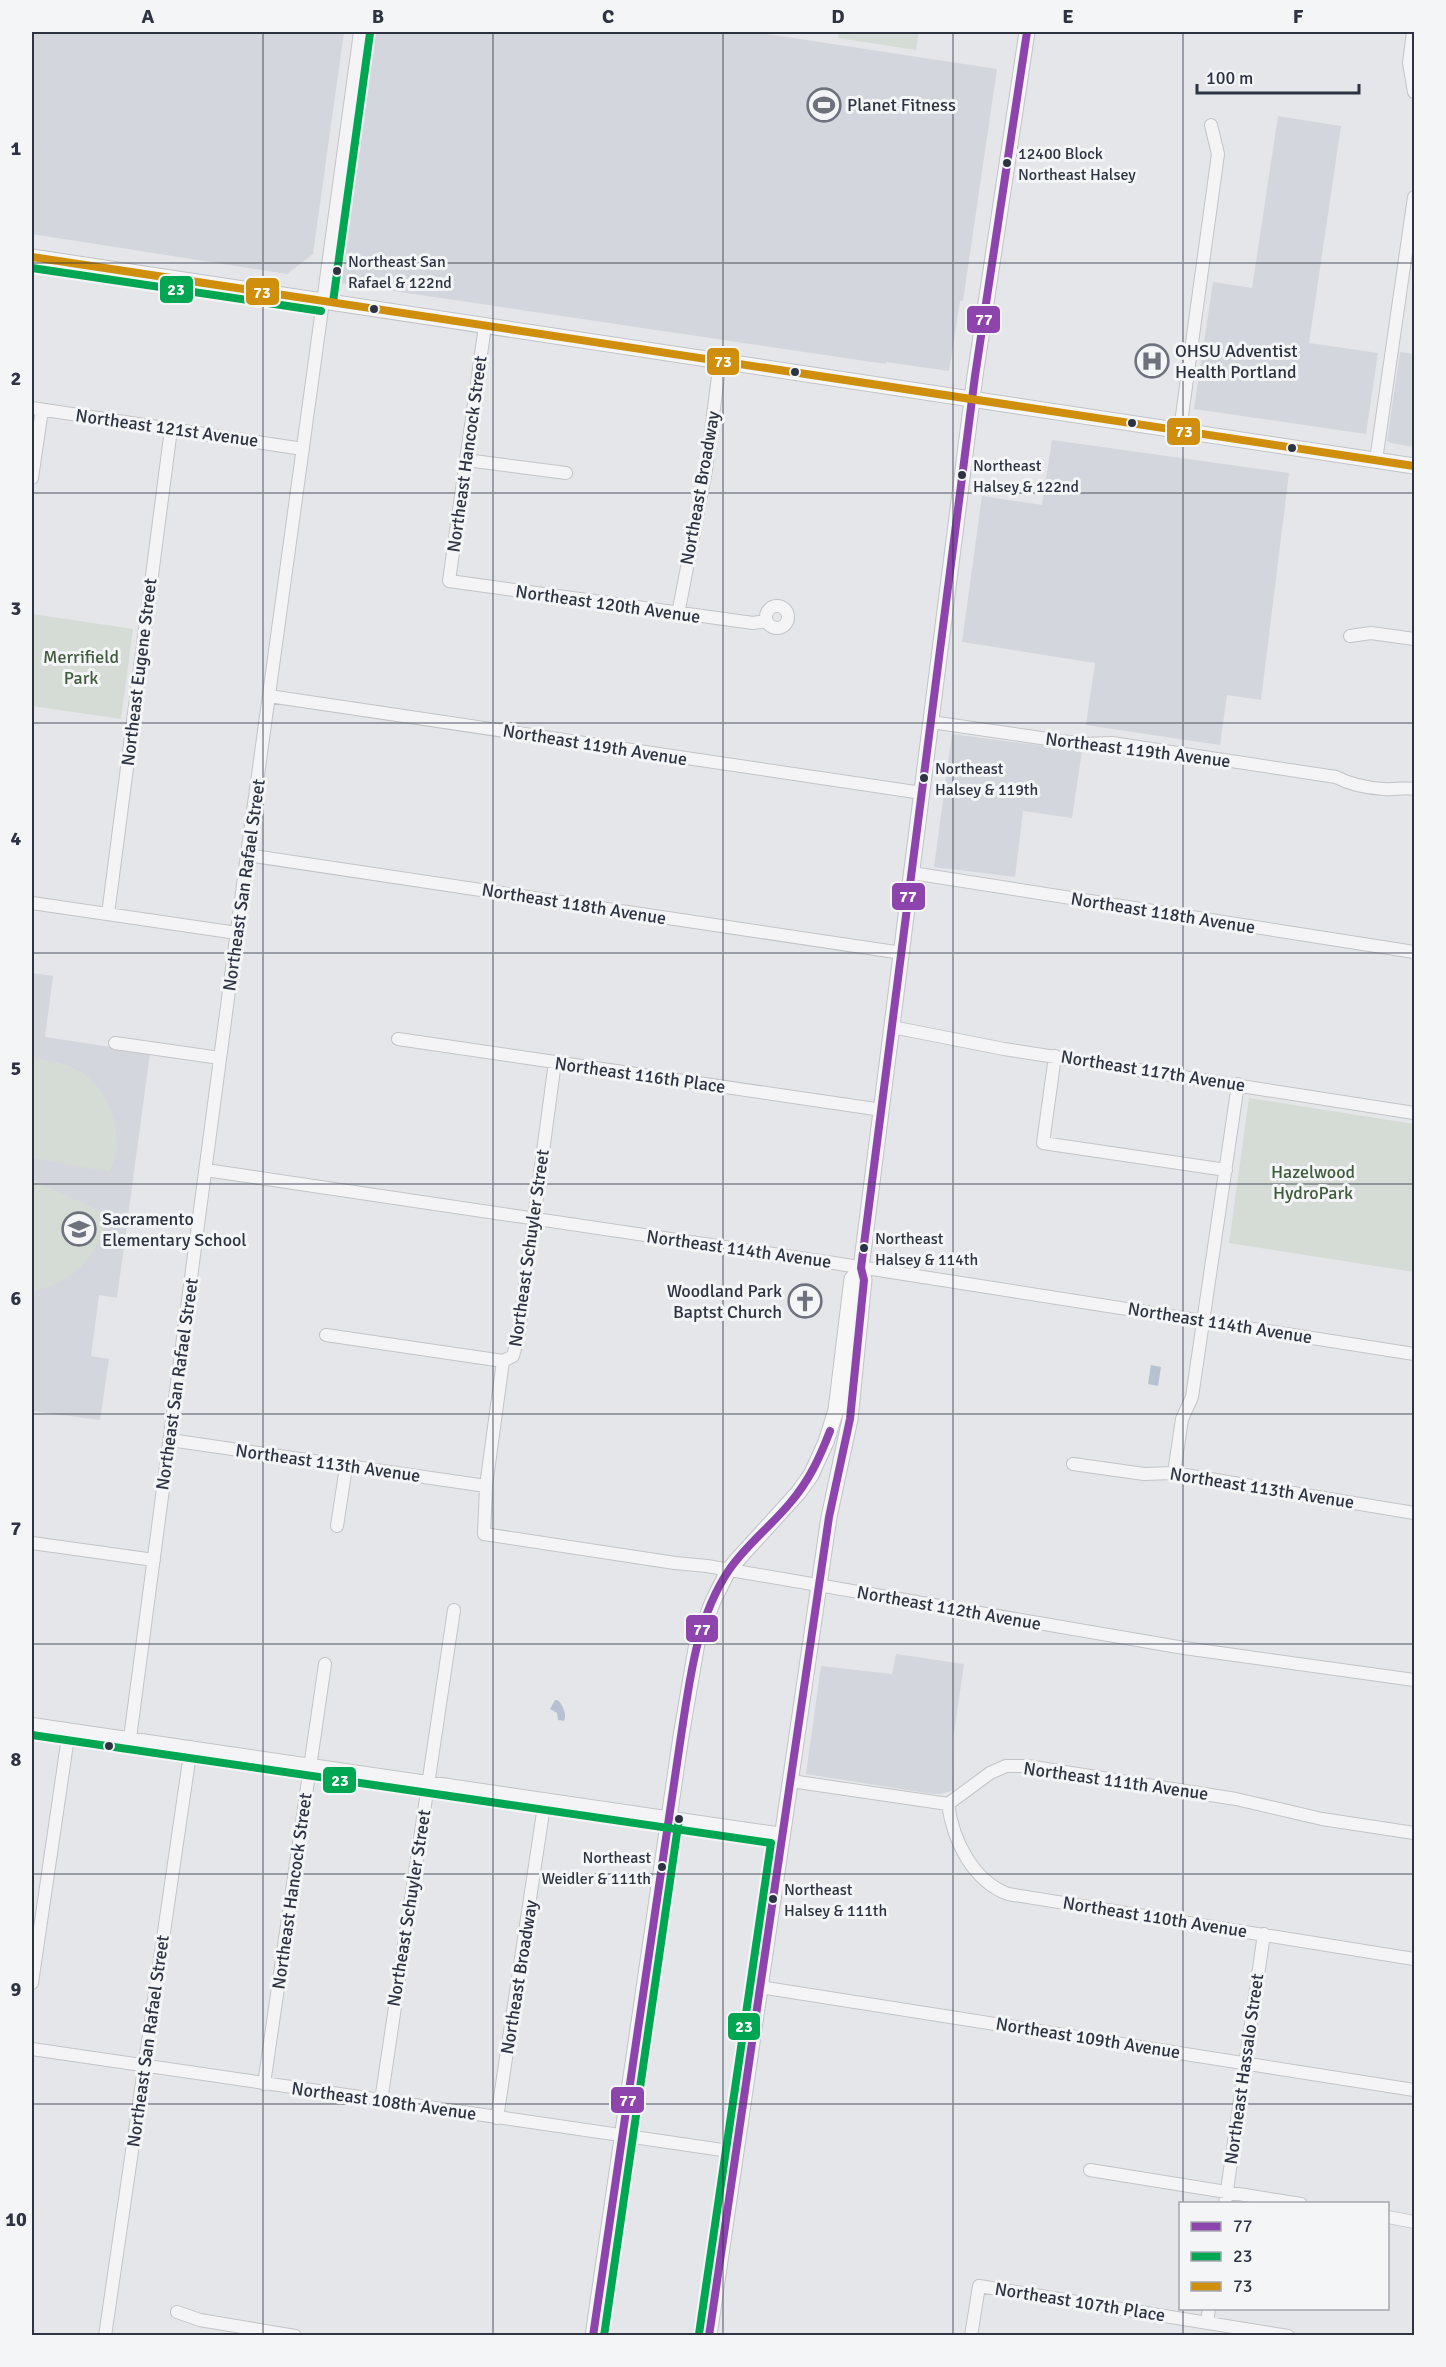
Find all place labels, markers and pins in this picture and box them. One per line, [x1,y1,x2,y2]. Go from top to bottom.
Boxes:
sports icon: Planet Fitness [806,87,842,123]
place label: Planet Fitness [847,94,956,116]
place label: 12400 Block Northeast Halsey [1018,144,1136,185]
marker: 12400 Block Northeast Halsey [1001,157,1013,169]
place label: Northeast San Rafael & 122nd [348,252,452,293]
marker: Northeast San Rafael & 122nd [331,265,343,277]
unlabelled marker [368,303,380,315]
place label: OHSU Adventist Health Portland [1175,340,1298,383]
hospital icon: OHSU Adventist Health Portland [1134,343,1170,379]
unlabelled marker [789,366,801,378]
unlabelled marker [1126,417,1138,429]
unlabelled marker [1286,442,1298,454]
place label: Northeast Halsey & 122nd [973,456,1079,497]
marker: Northeast Halsey & 122nd [956,469,968,481]
place label: Northeast Halsey & 119th [935,759,1038,800]
marker: Northeast Halsey & 119th [918,772,930,784]
place label: Sacramento Elementary School [102,1208,247,1251]
school or university icon: Sacramento Elementary School [61,1211,97,1247]
place label: Northeast Halsey & 114th [875,1229,978,1270]
marker: Northeast Halsey & 114th [858,1242,870,1254]
place label: Woodland Park Baptst Church [667,1280,782,1323]
church icon: Woodland Park Baptst Church [787,1283,823,1319]
unlabelled marker [103,1740,115,1752]
unlabelled marker [673,1813,685,1825]
place label: Northeast Weidler & 111th [542,1848,651,1889]
marker: Northeast Weidler & 111th [656,1861,668,1873]
place label: Northeast Halsey & 111th [784,1880,887,1921]
marker: Northeast Halsey & 111th [767,1893,779,1905]

